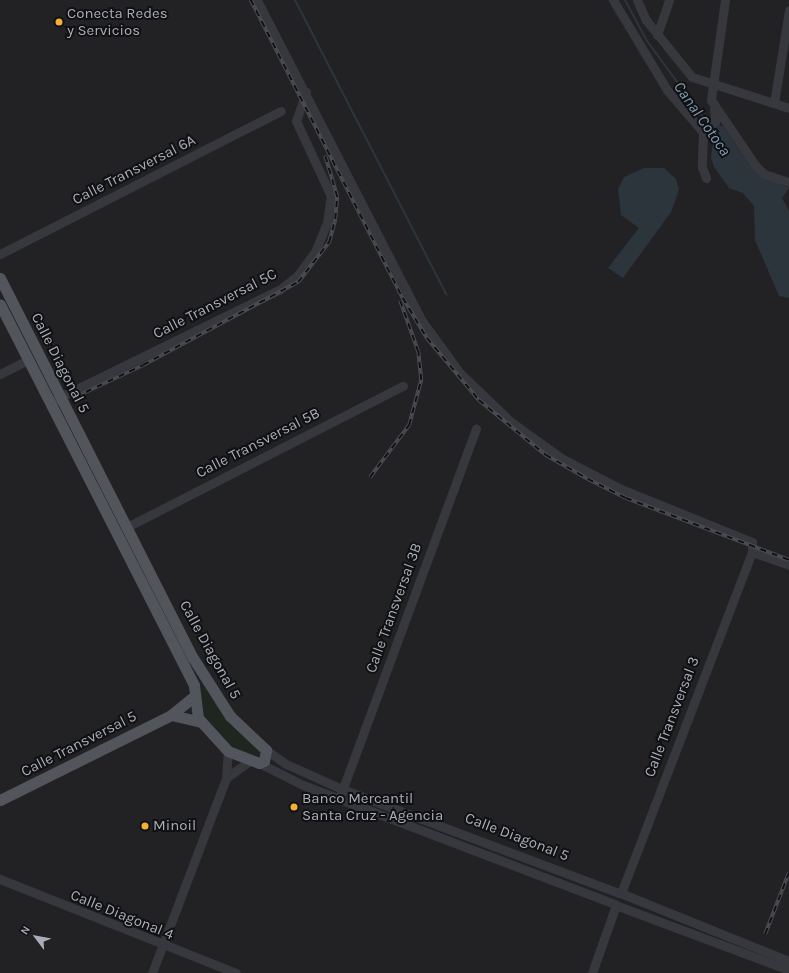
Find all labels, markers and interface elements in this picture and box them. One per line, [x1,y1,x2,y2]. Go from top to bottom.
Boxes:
place label: Conecta Redes y Servicios [67,4,168,39]
marker: Conecta Redes y Servicios [54,17,64,27]
water label: Canal Cotoca [669,78,735,160]
street label: Calle Transversal 6A [69,131,199,209]
street label: Calle Transversal 5C [150,265,280,343]
street label: Calle Diagonal 5 [27,310,93,416]
street label: Calle Transversal 5B [193,404,323,482]
street label: Calle Transversal 3B [362,541,426,675]
street label: Calle Diagonal 5 [175,598,245,702]
street label: Calle Transversal 3 [641,654,703,780]
street label: Calle Transversal 5 [18,707,140,781]
place label: Banco Mercantil Santa Cruz - Agencia [302,789,443,824]
marker: Banco Mercantil Santa Cruz - Agencia [289,802,299,812]
street label: Calle Diagonal 5 [462,809,572,865]
place label: Minoil [153,817,196,835]
marker: Minoil [140,821,150,831]
street label: Calle Diagonal 4 [68,886,176,944]
north arrow [16,917,56,957]
text: N [18,924,33,937]

